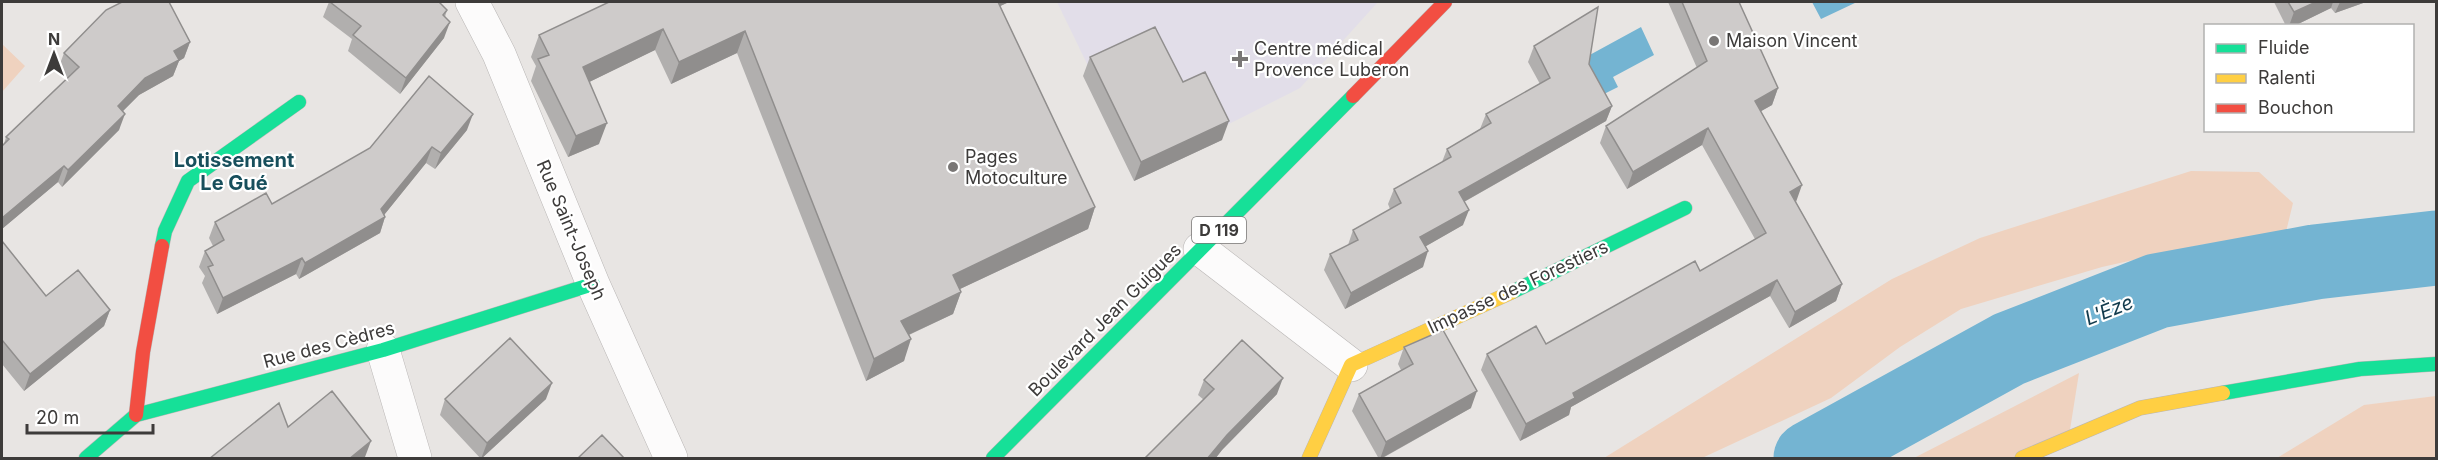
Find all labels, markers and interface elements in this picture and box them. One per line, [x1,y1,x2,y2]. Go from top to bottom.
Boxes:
north arrow [24,24,84,84]
legend [2204,24,2414,132]
text: N [48,29,60,49]
place label: Maison Vincent [1726,30,1858,51]
marker: Maison Vincent [1707,34,1721,48]
text: Fluide [2258,37,2310,58]
place label: Centre médical Provence Luberon [1254,38,1409,80]
marker: Centre médical Provence Luberon [1231,50,1249,68]
text: Ralenti [2258,67,2315,88]
text: Bouchon [2258,97,2334,118]
place label: Pages Motoculture [965,146,1068,188]
district label: Lotissement Le Gué [174,148,294,195]
street label: Rue Saint-Joseph [532,157,610,303]
marker: Pages Motoculture [946,160,960,174]
road number: D 119 [1192,217,1246,243]
street label: Impasse des Forestiers [1424,235,1611,338]
street label: Boulevard Jean Guigues [1024,239,1185,400]
water label: L'Èze [2081,290,2137,330]
street label: Rue des Cèdres [261,317,397,372]
scale bar [27,397,153,435]
text: 20 m [36,407,79,428]

